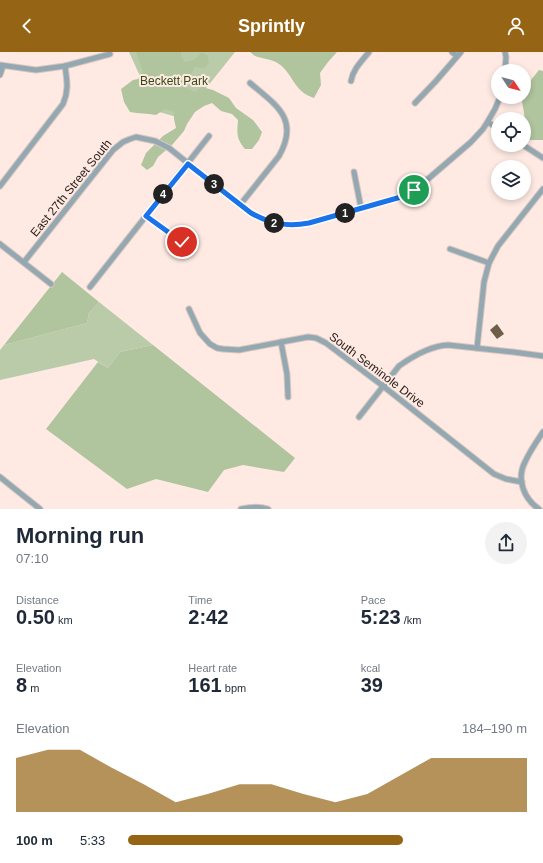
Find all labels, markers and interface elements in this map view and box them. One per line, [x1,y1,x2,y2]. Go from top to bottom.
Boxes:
icon: back [16,15,38,37]
icon: person [505,15,527,37]
text: Sprintly [238,16,305,36]
north arrow [491,64,531,104]
map controls [491,64,531,200]
park label: Beckett Park [140,74,209,88]
button: locate [491,112,531,152]
street label: East 27th Street South [28,137,114,239]
button: layers [491,160,531,200]
pin [397,173,431,207]
pin: 3 [204,174,224,194]
text: 3 [211,178,217,190]
icon: arrive [403,179,425,201]
pin: 4 [153,184,173,204]
text: 4 [160,188,166,200]
pin: 1 [335,203,355,223]
text: 1 [342,207,348,219]
pin: 2 [264,213,284,233]
text: 2 [271,217,277,229]
pin [165,225,199,259]
icon: check [171,231,193,253]
street label: South Seminole Drive [326,329,428,411]
button: share [485,522,527,564]
text: Morning run [16,523,144,548]
text: 07:10 [16,551,49,566]
text: Distance [16,594,59,606]
text: Time [188,594,212,606]
text: Pace [361,594,386,606]
text: 0.50 [16,606,55,628]
text: 2:42 [188,606,228,628]
text: 5:23 [361,606,401,628]
text: km [55,614,73,626]
text: /km [401,614,421,626]
text: Elevation [16,662,61,674]
text: Heart rate [188,662,237,674]
text: kcal [361,662,380,674]
text: 8 [16,674,27,696]
text: 161 [188,674,222,696]
text: 39 [361,674,383,696]
text: m [27,682,39,694]
text: bpm [222,682,246,694]
text: Elevation [16,721,69,736]
text: 184–190 m [462,721,527,736]
text: 100 m [16,833,53,848]
text: 5:33 [80,833,105,848]

